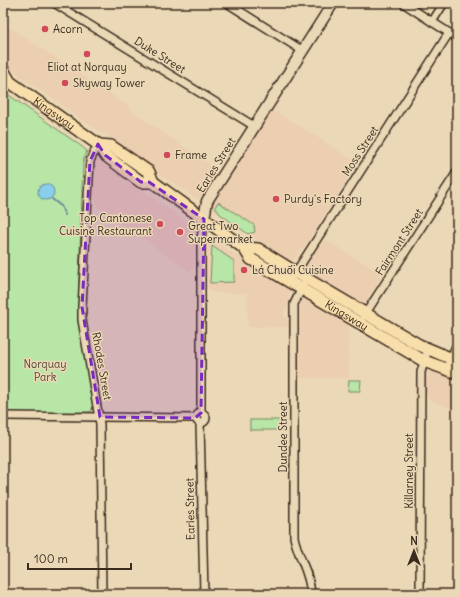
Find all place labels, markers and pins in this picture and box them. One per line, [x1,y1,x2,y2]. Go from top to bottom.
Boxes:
place label: Acorn [53,22,83,36]
marker: Acorn [40,24,50,34]
marker: Eliot at Norquay [82,49,92,59]
place label: Eliot at Norquay [47,60,127,74]
place label: Skyway Tower [73,76,146,90]
marker: Skyway Tower [60,78,70,88]
place label: Frame [175,148,207,162]
marker: Frame [162,150,172,160]
place label: Purdy's Factory [284,192,362,206]
marker: Purdy's Factory [271,194,281,204]
place label: Top Cantonese Cuisine Restaurant [59,211,152,238]
marker: Top Cantonese Cuisine Restaurant [155,219,165,229]
place label: Great Two Supermarket [188,219,253,246]
marker: Great Two Supermarket [175,227,185,237]
place label: Lá Chuối Cuisine [252,263,334,277]
marker: Lá Chuối Cuisine [239,265,249,275]

